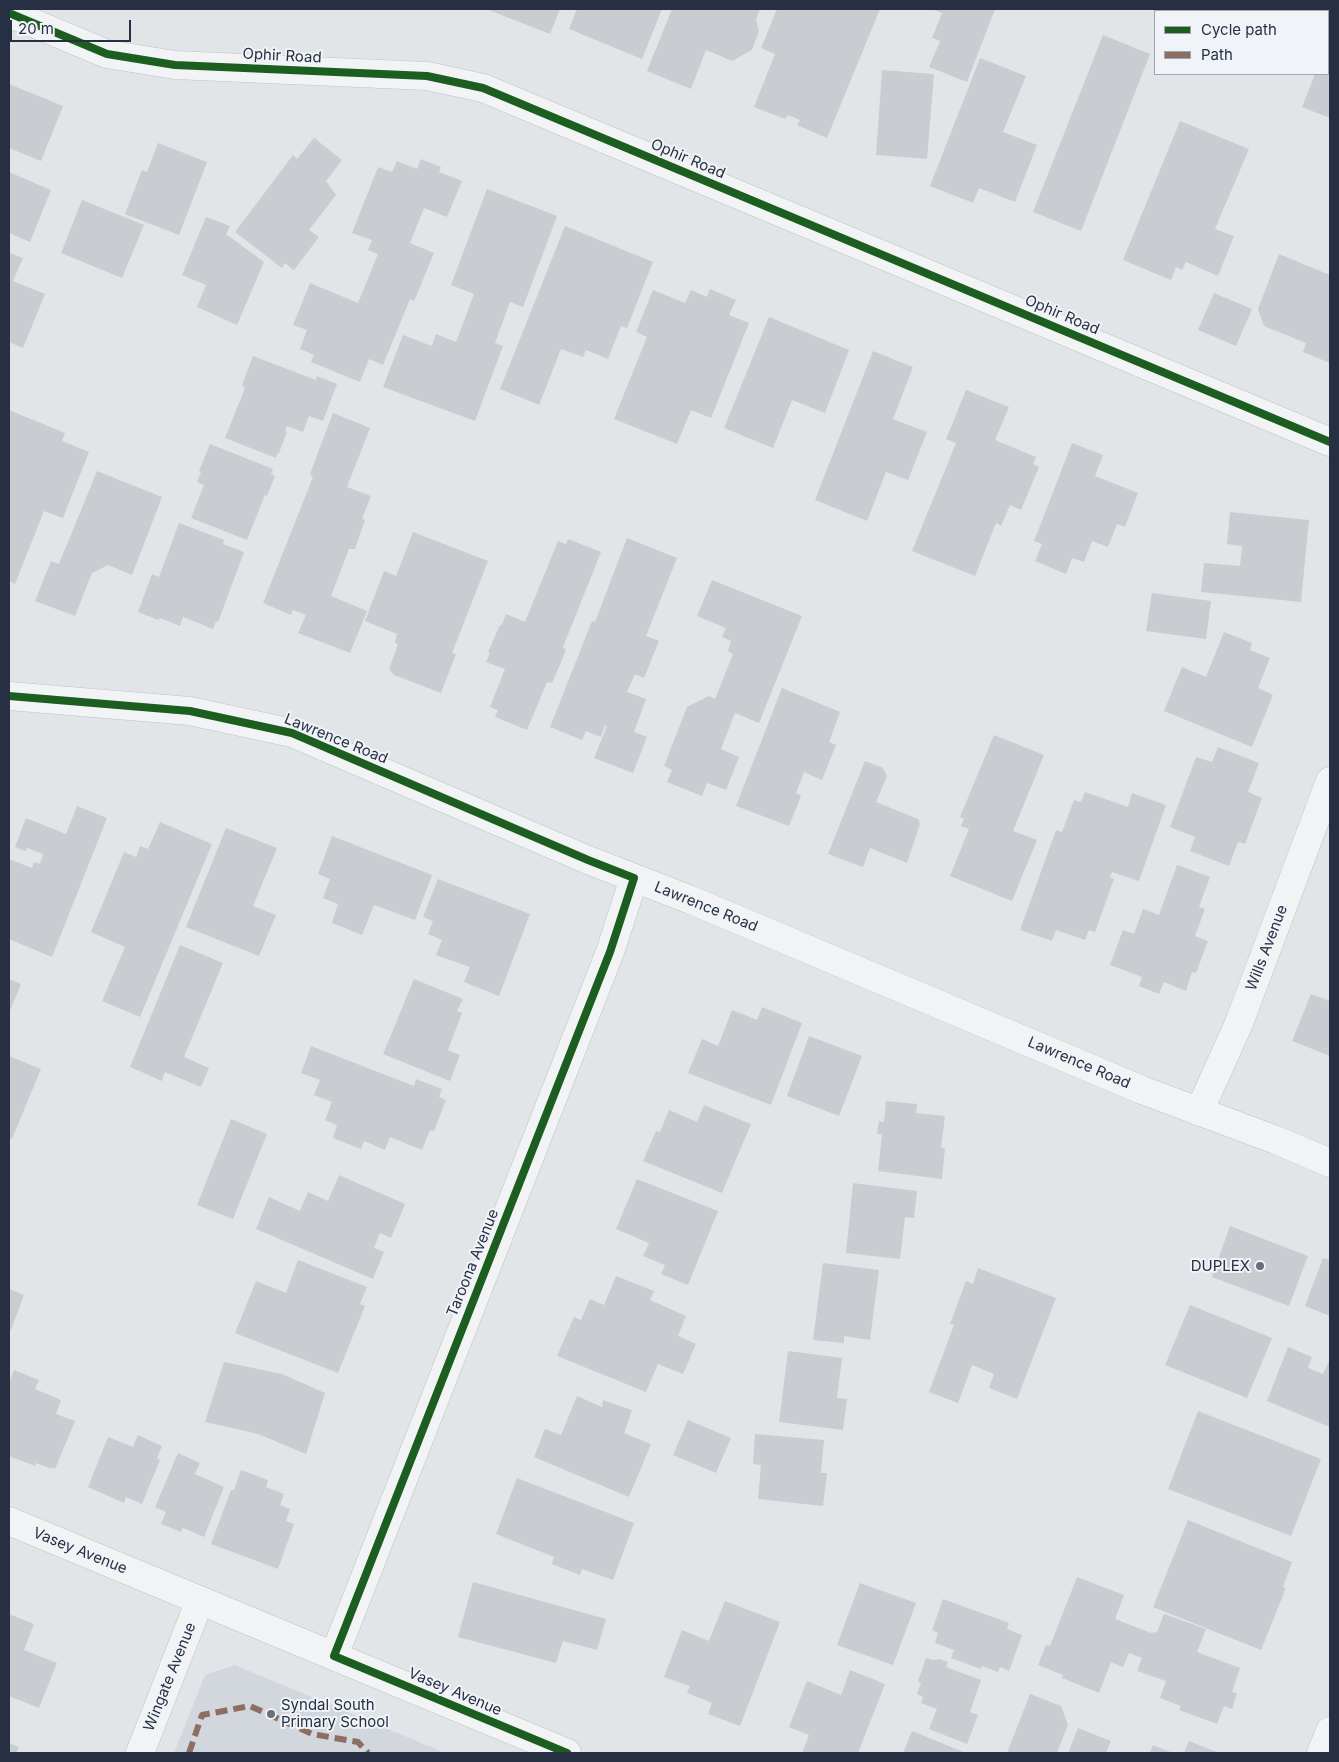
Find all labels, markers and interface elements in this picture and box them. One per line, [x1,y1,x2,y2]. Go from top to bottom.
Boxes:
scale bar [12,10,134,42]
legend [1154,10,1329,75]
text: 20 m [18,19,54,38]
text: Cycle path [1201,20,1277,39]
street label: Ophir Road [242,45,322,67]
text: Path [1201,45,1233,64]
street label: Ophir Road [648,135,728,183]
street label: Ophir Road [1022,291,1102,339]
street label: Lawrence Road [282,710,390,768]
street label: Lawrence Road [652,878,760,936]
street label: Wills Avenue [1242,903,1292,993]
street label: Lawrence Road [1025,1033,1133,1093]
street label: Taroona Avenue [443,1207,503,1319]
place label: DUPLEX [1191,1257,1250,1275]
marker: DUPLEX [1254,1260,1266,1272]
street label: Vasey Avenue [30,1524,130,1578]
street label: Wingate Avenue [140,1620,200,1734]
street label: Vasey Avenue [406,1664,504,1720]
place label: Syndal South Primary School [281,1696,389,1731]
marker: Syndal South Primary School [265,1708,277,1720]

